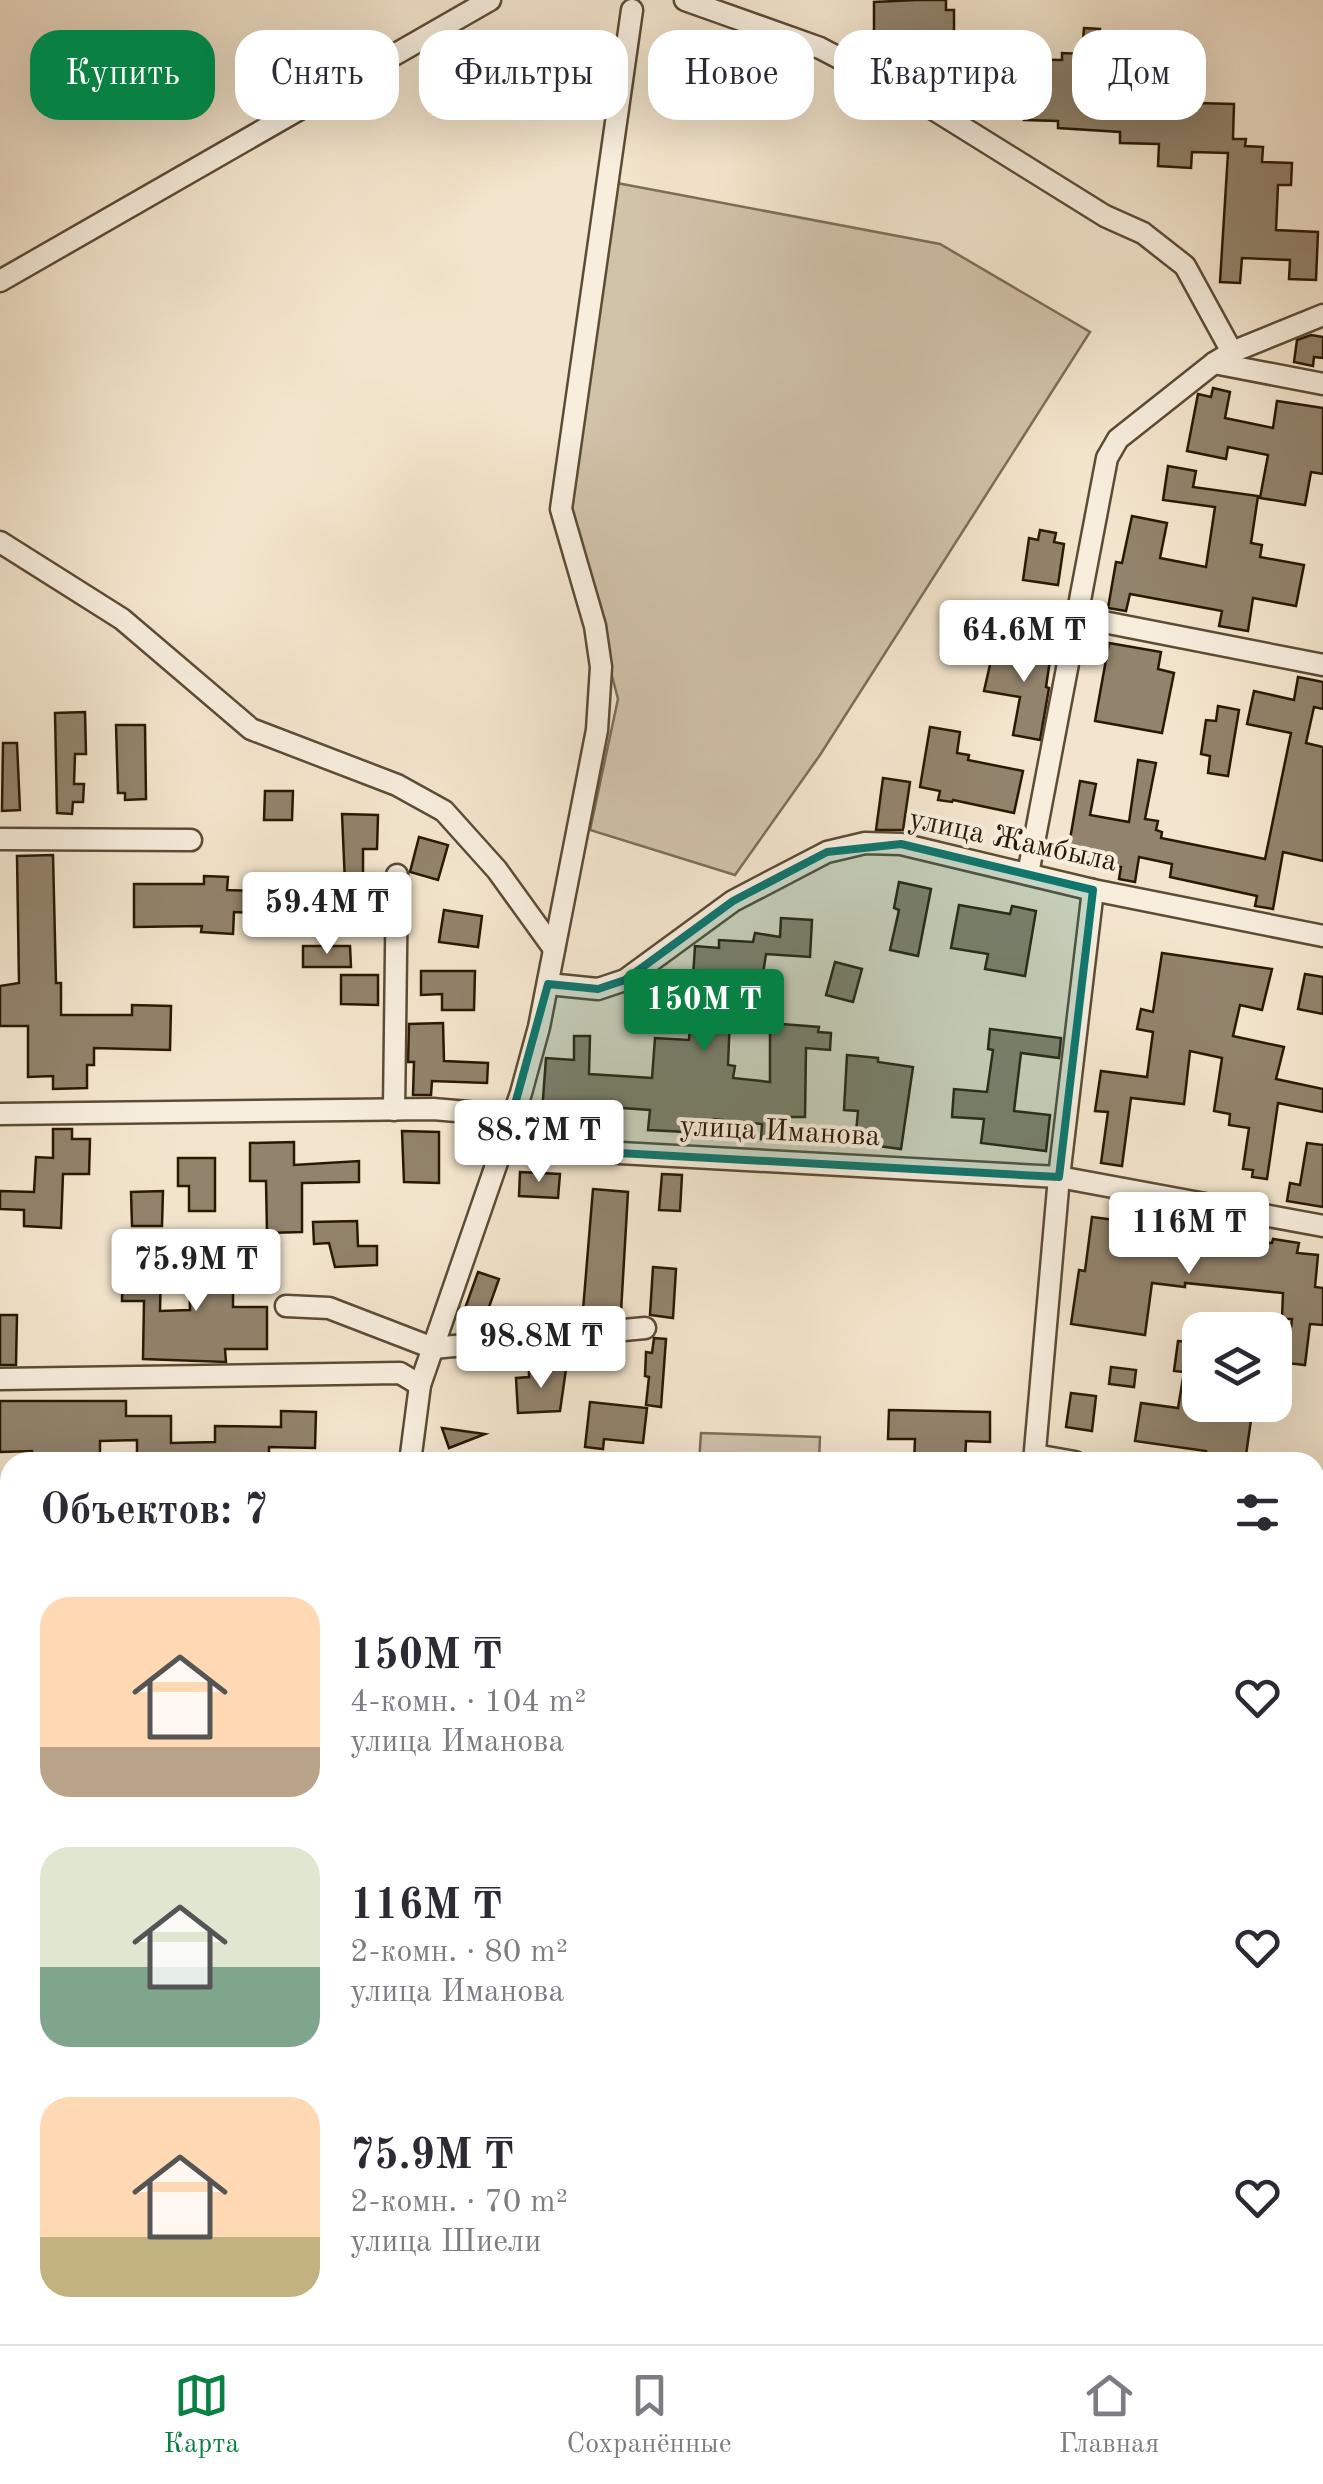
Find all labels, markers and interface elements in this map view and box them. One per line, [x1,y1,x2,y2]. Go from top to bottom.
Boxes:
chip: Купить [30,30,215,120]
chip: Снять [235,30,399,120]
chip: Фильтры [419,30,628,120]
chip: Новое [648,30,814,120]
chip: Квартира [834,30,1052,120]
chip: Дом [1072,30,1206,120]
pin: 64.6M ₸ [932,600,1116,685]
text: 64.6M ₸ [962,616,1087,648]
street label: улица Жамбыла [906,804,1120,878]
pin: 59.4M ₸ [235,872,419,957]
text: 59.4M ₸ [265,888,390,920]
pin: 150M ₸ [623,969,785,1054]
text: 150M ₸ [646,985,762,1017]
pin: 88.7M ₸ [447,1100,631,1185]
street label: улица Иманова [679,1112,881,1152]
text: 88.7M ₸ [477,1116,602,1148]
pin: 116M ₸ [1108,1192,1270,1277]
text: 116M ₸ [1131,1208,1247,1240]
pin: 75.9M ₸ [104,1229,288,1314]
text: 75.9M ₸ [134,1245,259,1277]
pin: 98.8M ₸ [449,1306,633,1391]
map controls [1182,1312,1292,1422]
button: layers [1182,1312,1292,1422]
text: 98.8M ₸ [479,1322,604,1354]
icon: filters [1230,1485,1285,1540]
text: Объектов: 7 [40,1491,268,1533]
text: 150M ₸ [350,1636,502,1678]
icon: home [120,1637,240,1757]
icon: heart [1230,1670,1285,1725]
text: 4-комн. · 104 m² [350,1687,586,1719]
text: улица Иманова [350,1727,564,1759]
text: 116M ₸ [350,1886,502,1928]
icon: home [120,1887,240,2007]
icon: heart [1230,1920,1285,1975]
text: 2-комн. · 80 m² [350,1937,568,1969]
text: улица Иманова [350,1977,564,2009]
text: 75.9M ₸ [350,2136,514,2178]
icon: home [120,2137,240,2257]
icon: heart [1230,2170,1285,2225]
text: 2-комн. · 70 m² [350,2187,568,2219]
text: улица Шиели [350,2227,541,2259]
tab: Карта [164,2368,239,2463]
tab: Сохранённые [566,2368,732,2463]
tab: Главная [1059,2368,1159,2463]

